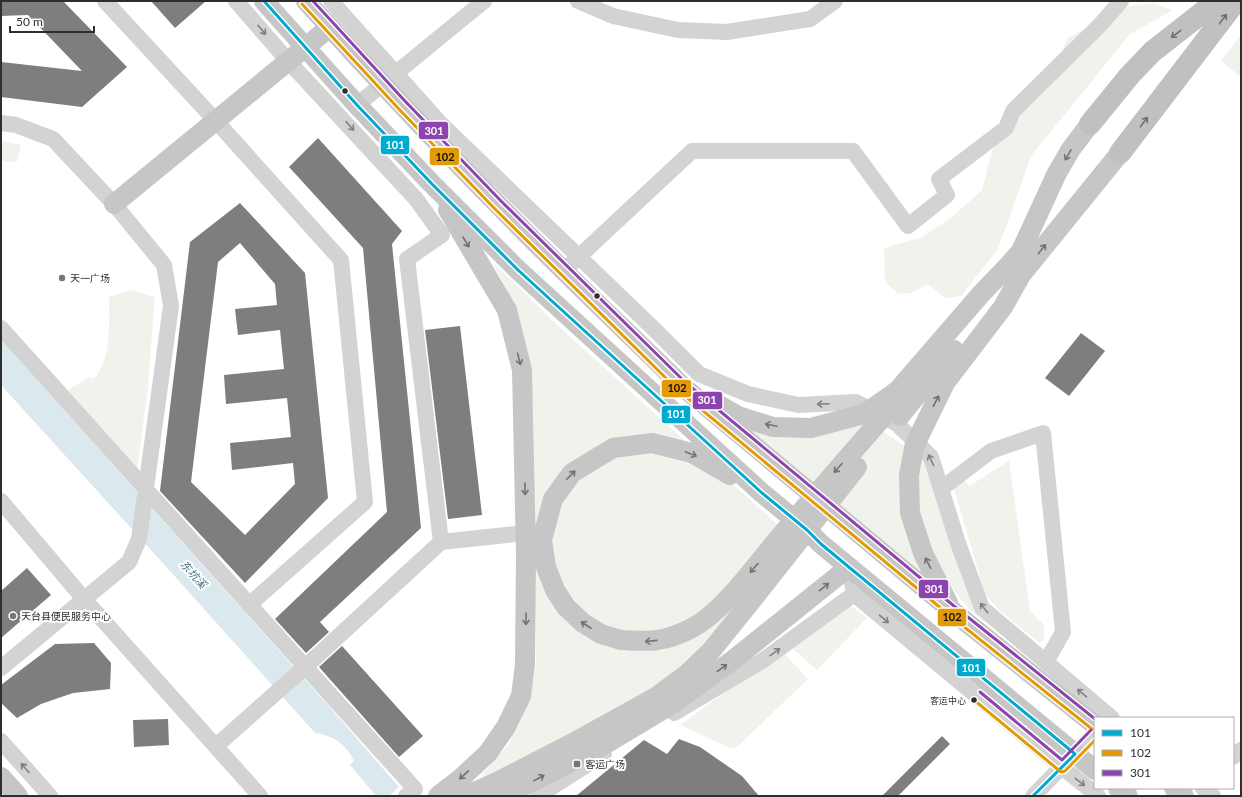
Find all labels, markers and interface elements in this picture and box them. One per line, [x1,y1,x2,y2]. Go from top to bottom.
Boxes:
scale bar [10,8,94,34]
one-way arrow [1218,13,1227,24]
text: 50 m [16,14,43,29]
one-way arrow [257,25,266,36]
one-way arrow [1170,30,1181,38]
unlabelled marker [340,86,350,96]
one-way arrow [1139,116,1148,127]
one-way arrow [345,121,354,131]
line badge: 301 [418,121,449,140]
text: 301 [424,124,444,137]
line badge: 101 [380,135,410,155]
text: 101 [385,138,405,151]
line badge: 102 [429,147,460,166]
one-way arrow [1063,149,1071,161]
text: 102 [435,150,455,163]
one-way arrow [463,236,471,248]
one-way arrow [1038,244,1047,255]
place label: 天一广场 [70,272,110,284]
marker: 天一广场 [57,273,67,283]
unlabelled marker [592,291,602,301]
one-way arrow [516,352,523,365]
line badge: 102 [661,379,692,398]
text: 102 [667,381,687,394]
line badge: 301 [692,391,723,410]
text: 301 [697,393,717,406]
one-way arrow [933,395,940,407]
one-way arrow [817,400,830,407]
line badge: 101 [661,405,691,424]
text: 101 [666,407,686,420]
one-way arrow [765,421,778,429]
one-way arrow [685,450,697,458]
one-way arrow [927,454,934,466]
one-way arrow [833,463,842,474]
one-way arrow [567,470,576,480]
one-way arrow [521,482,529,495]
water label: 东坑溪 [178,557,211,591]
one-way arrow [923,557,931,569]
one-way arrow [749,563,758,573]
line badge: 301 [918,579,949,599]
text: 301 [924,582,944,595]
one-way arrow [818,583,829,592]
one-way arrow [980,603,989,613]
line badge: 102 [937,608,967,627]
place label: 天台县便民服务中心 [21,610,111,622]
text: 102 [942,610,962,623]
marker: 天台县便民服务中心 [8,611,18,621]
one-way arrow [522,612,530,625]
one-way arrow [878,614,889,623]
one-way arrow [580,620,592,628]
one-way arrow [645,637,658,645]
one-way arrow [769,648,780,656]
line badge: 101 [956,658,986,677]
text: 101 [961,661,981,674]
one-way arrow [716,664,727,672]
one-way arrow [1077,688,1088,697]
place label: 客运中心 [930,695,966,706]
marker: 客运中心 [969,695,979,705]
legend [1094,717,1234,789]
text: 101 [1130,725,1151,740]
text: 102 [1130,745,1151,760]
place label: 客运广场 [585,758,625,770]
marker: 客运广场 [572,759,582,769]
one-way arrow [21,763,30,774]
text: 301 [1130,765,1151,780]
one-way arrow [459,771,469,780]
one-way arrow [533,774,545,782]
one-way arrow [1075,777,1086,786]

